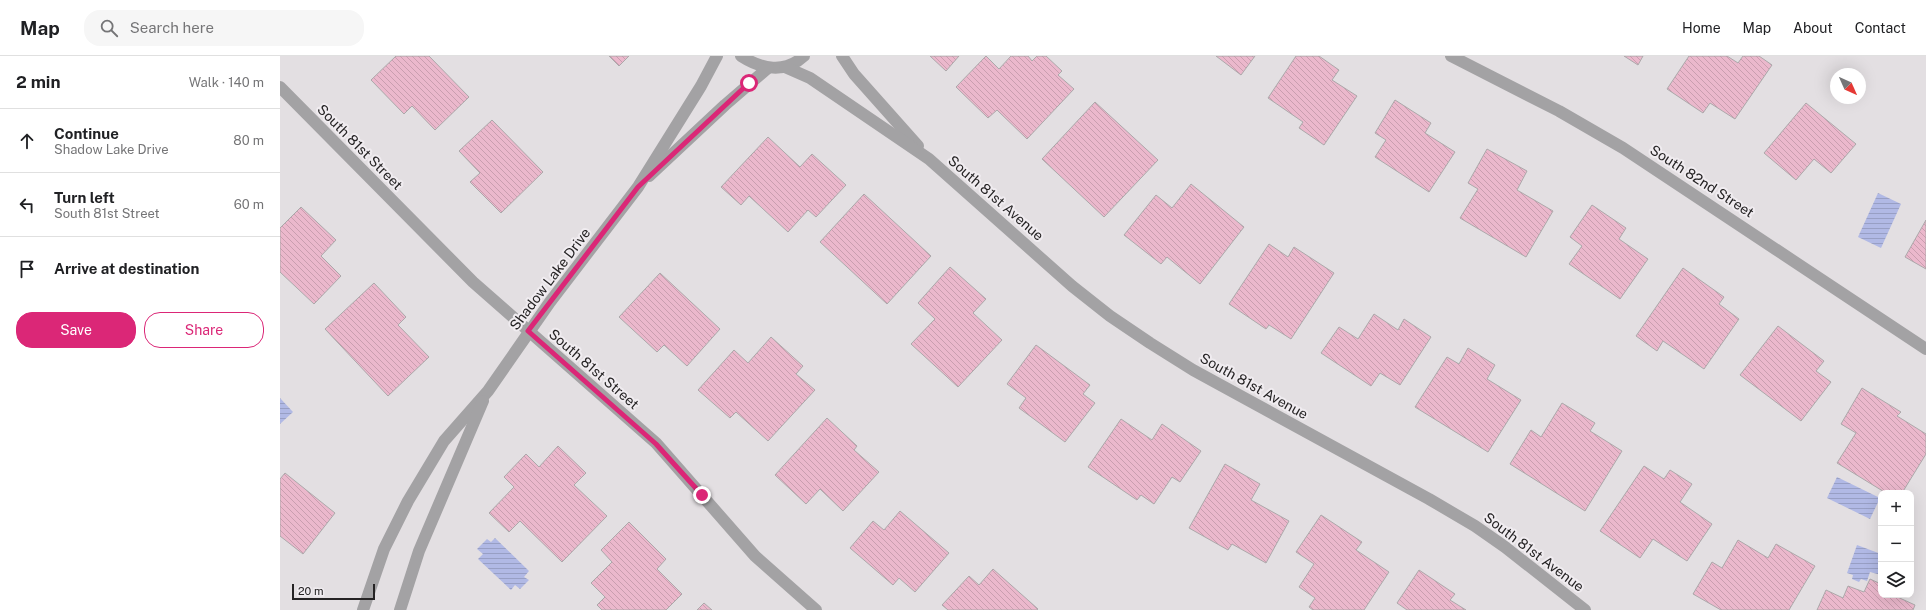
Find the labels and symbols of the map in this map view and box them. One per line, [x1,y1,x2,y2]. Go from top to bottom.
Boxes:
north arrow [1830,68,1866,104]
route start [740,74,758,92]
street label: South 81st Street [314,101,406,193]
street label: South 82nd Street [1647,141,1757,221]
street label: South 81st Avenue [945,152,1047,244]
street label: Shadow Lake Drive [506,225,594,333]
street label: South 81st Street [546,326,642,412]
street label: South 81st Avenue [1197,350,1311,422]
route end [693,486,711,504]
street label: South 81st Avenue [1481,509,1587,595]
scale bar [292,582,375,601]

